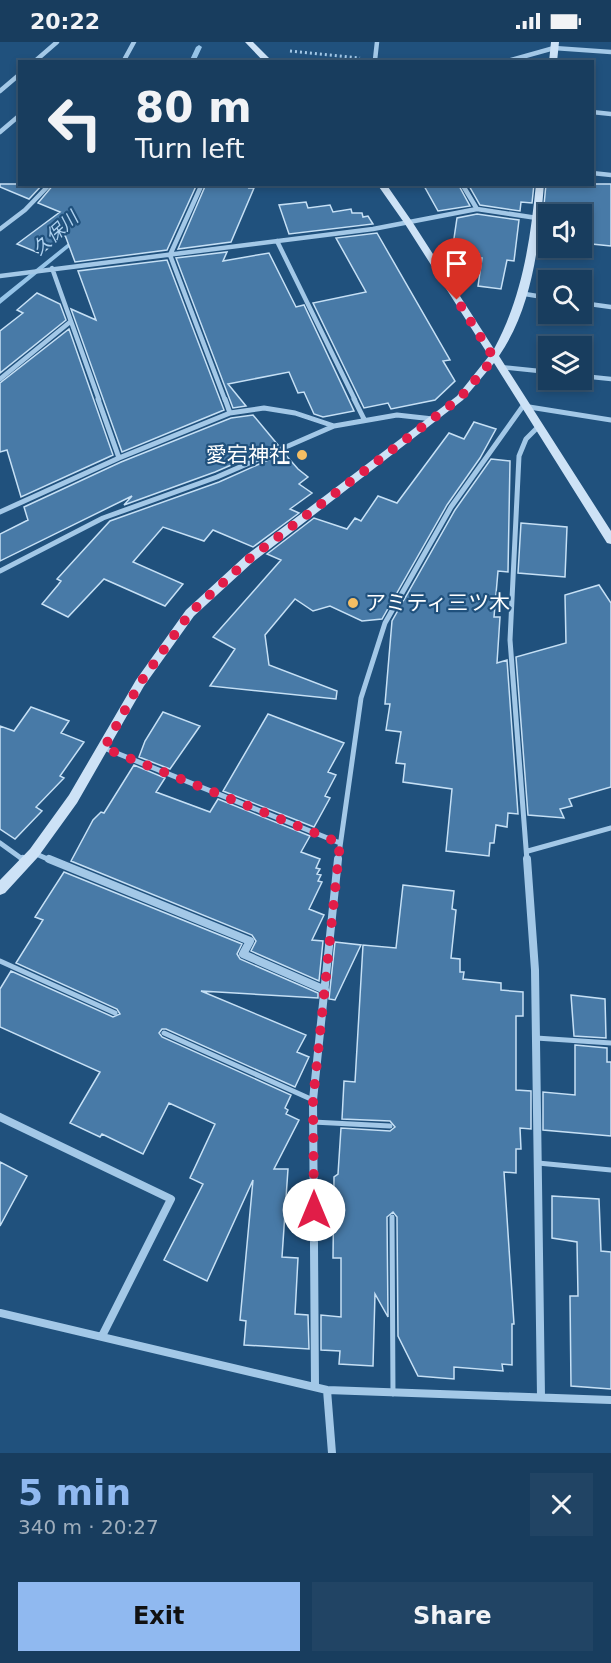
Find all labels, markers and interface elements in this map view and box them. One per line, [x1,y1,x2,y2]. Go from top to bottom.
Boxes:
text: 20:22 [30,9,100,34]
text: 80 m [135,83,252,132]
icon: left [36,84,114,162]
text: Turn left [135,133,245,164]
map controls [538,204,592,390]
button: sound [538,204,592,258]
water label: 久保川 [28,206,84,259]
pin [431,238,482,300]
icon: arrive [440,247,473,280]
button: search [538,270,592,324]
button: layers [538,336,592,390]
place label: 愛宕神社 [206,443,290,467]
marker: 愛宕神社 [295,448,309,462]
place label: アミティ三ツ木 [365,591,510,615]
marker: アミティ三ツ木 [346,596,360,610]
position arrow [282,1178,346,1242]
text: 5 min [18,1472,131,1513]
button: close [530,1473,593,1536]
text: 340 m · 20:27 [18,1515,159,1539]
button: Exit [18,1582,300,1651]
button: Share [312,1582,593,1651]

